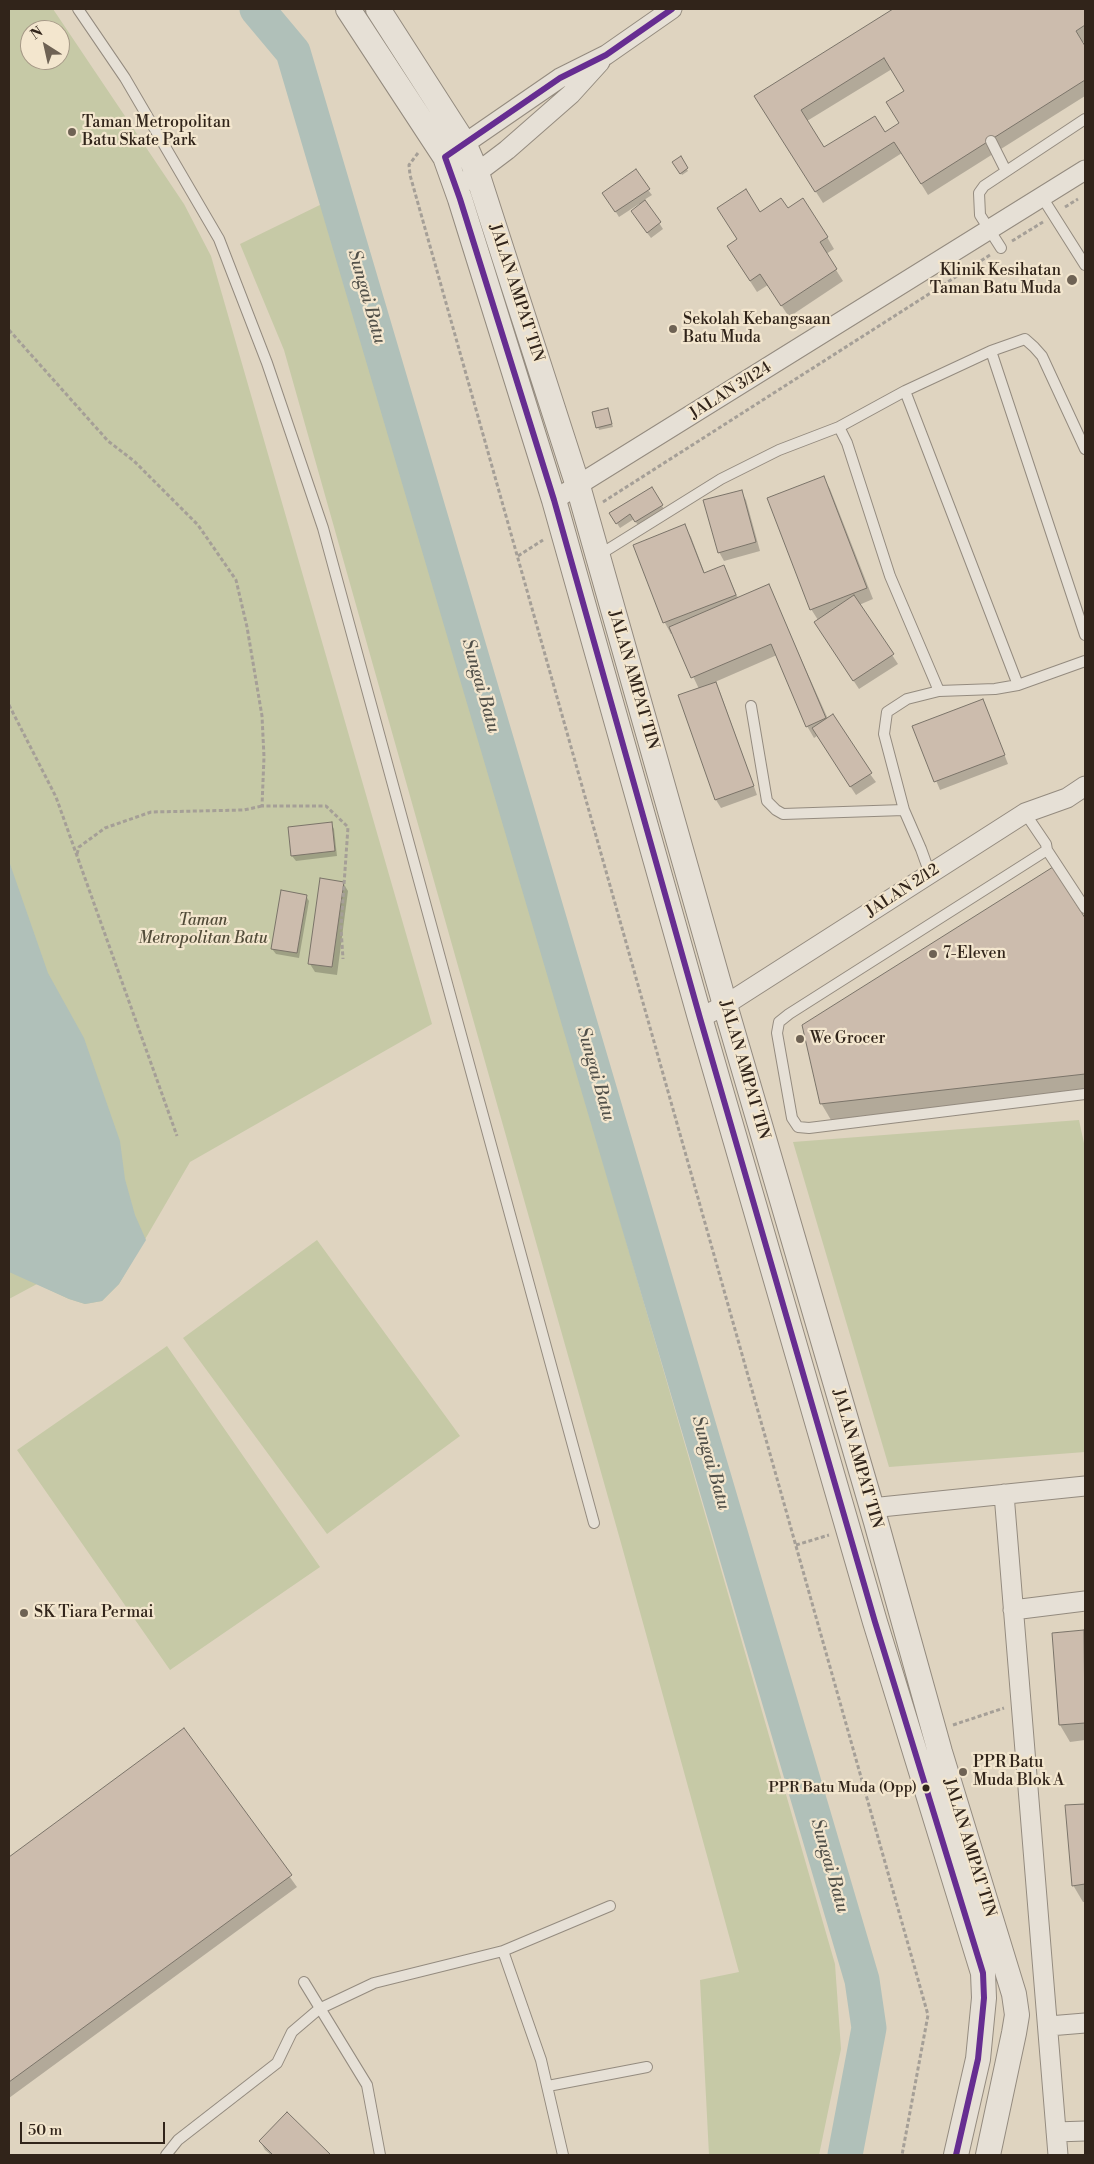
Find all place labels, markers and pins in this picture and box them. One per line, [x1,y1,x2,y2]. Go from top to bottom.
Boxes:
place label: Taman Metropolitan Batu Skate Park [82,113,231,151]
marker: Taman Metropolitan Batu Skate Park [66,126,78,138]
place label: Klinik Kesihatan Taman Batu Muda [930,261,1061,299]
marker: Klinik Kesihatan Taman Batu Muda [1065,273,1079,287]
place label: Sekolah Kebangsaan Batu Muda [683,310,831,348]
marker: Sekolah Kebangsaan Batu Muda [667,323,679,335]
place label: 7-Eleven [943,944,1006,964]
marker: 7-Eleven [927,948,939,960]
place label: We Grocer [810,1029,885,1049]
marker: We Grocer [794,1033,806,1045]
place label: SK Tiara Permai [34,1603,154,1623]
marker: SK Tiara Permai [18,1607,30,1619]
place label: PPR Batu Muda Blok A [973,1753,1064,1791]
marker: PPR Batu Muda Blok A [957,1766,969,1778]
place label: PPR Batu Muda (Opp) [769,1779,917,1797]
marker: PPR Batu Muda (Opp) [921,1783,931,1793]

